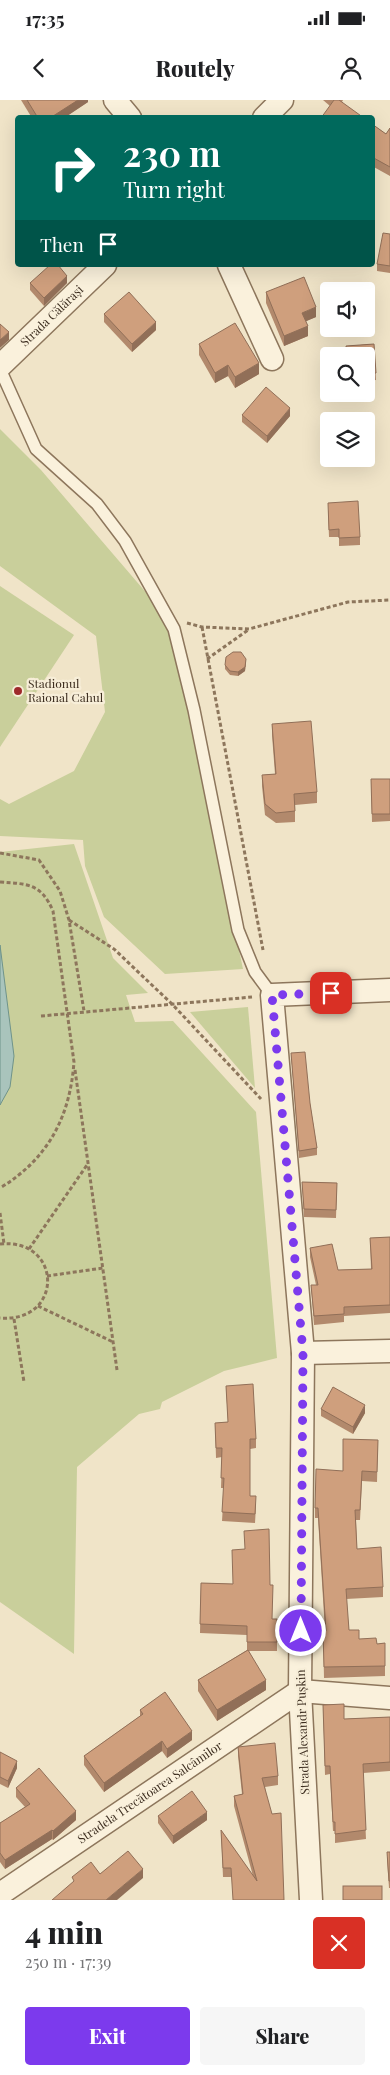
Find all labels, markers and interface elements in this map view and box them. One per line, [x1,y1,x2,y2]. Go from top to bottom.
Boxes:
text: 17:35 [25,5,64,31]
text: Routely [156,53,234,83]
icon: back [25,54,53,82]
icon: person [337,54,365,82]
text: 230 m [123,129,221,176]
icon: right [40,135,105,200]
text: Turn right [123,174,225,204]
icon: arrive [94,230,122,258]
text: Then [40,231,84,257]
street label: Strada Călărași [16,281,87,349]
map controls [320,282,375,467]
button: sound [320,282,375,337]
button: search [320,347,375,402]
button: layers [320,412,375,467]
place label: Stadionul Raional Cahul [28,675,104,705]
marker: Stadionul Raional Cahul [12,685,24,697]
pin [310,972,352,1014]
icon: arrive [317,979,345,1007]
position arrow [274,1604,326,1656]
street label: Strada Alexandr Pușkin [292,1669,312,1795]
street label: Stradela Trecătoarea Salcâmilor [74,1737,225,1846]
text: 4 min [25,1912,103,1952]
button: close [313,1917,365,1969]
text: 250 m · 17:39 [25,1951,111,1972]
button: Exit [25,2007,190,2065]
button: Share [200,2007,365,2065]

